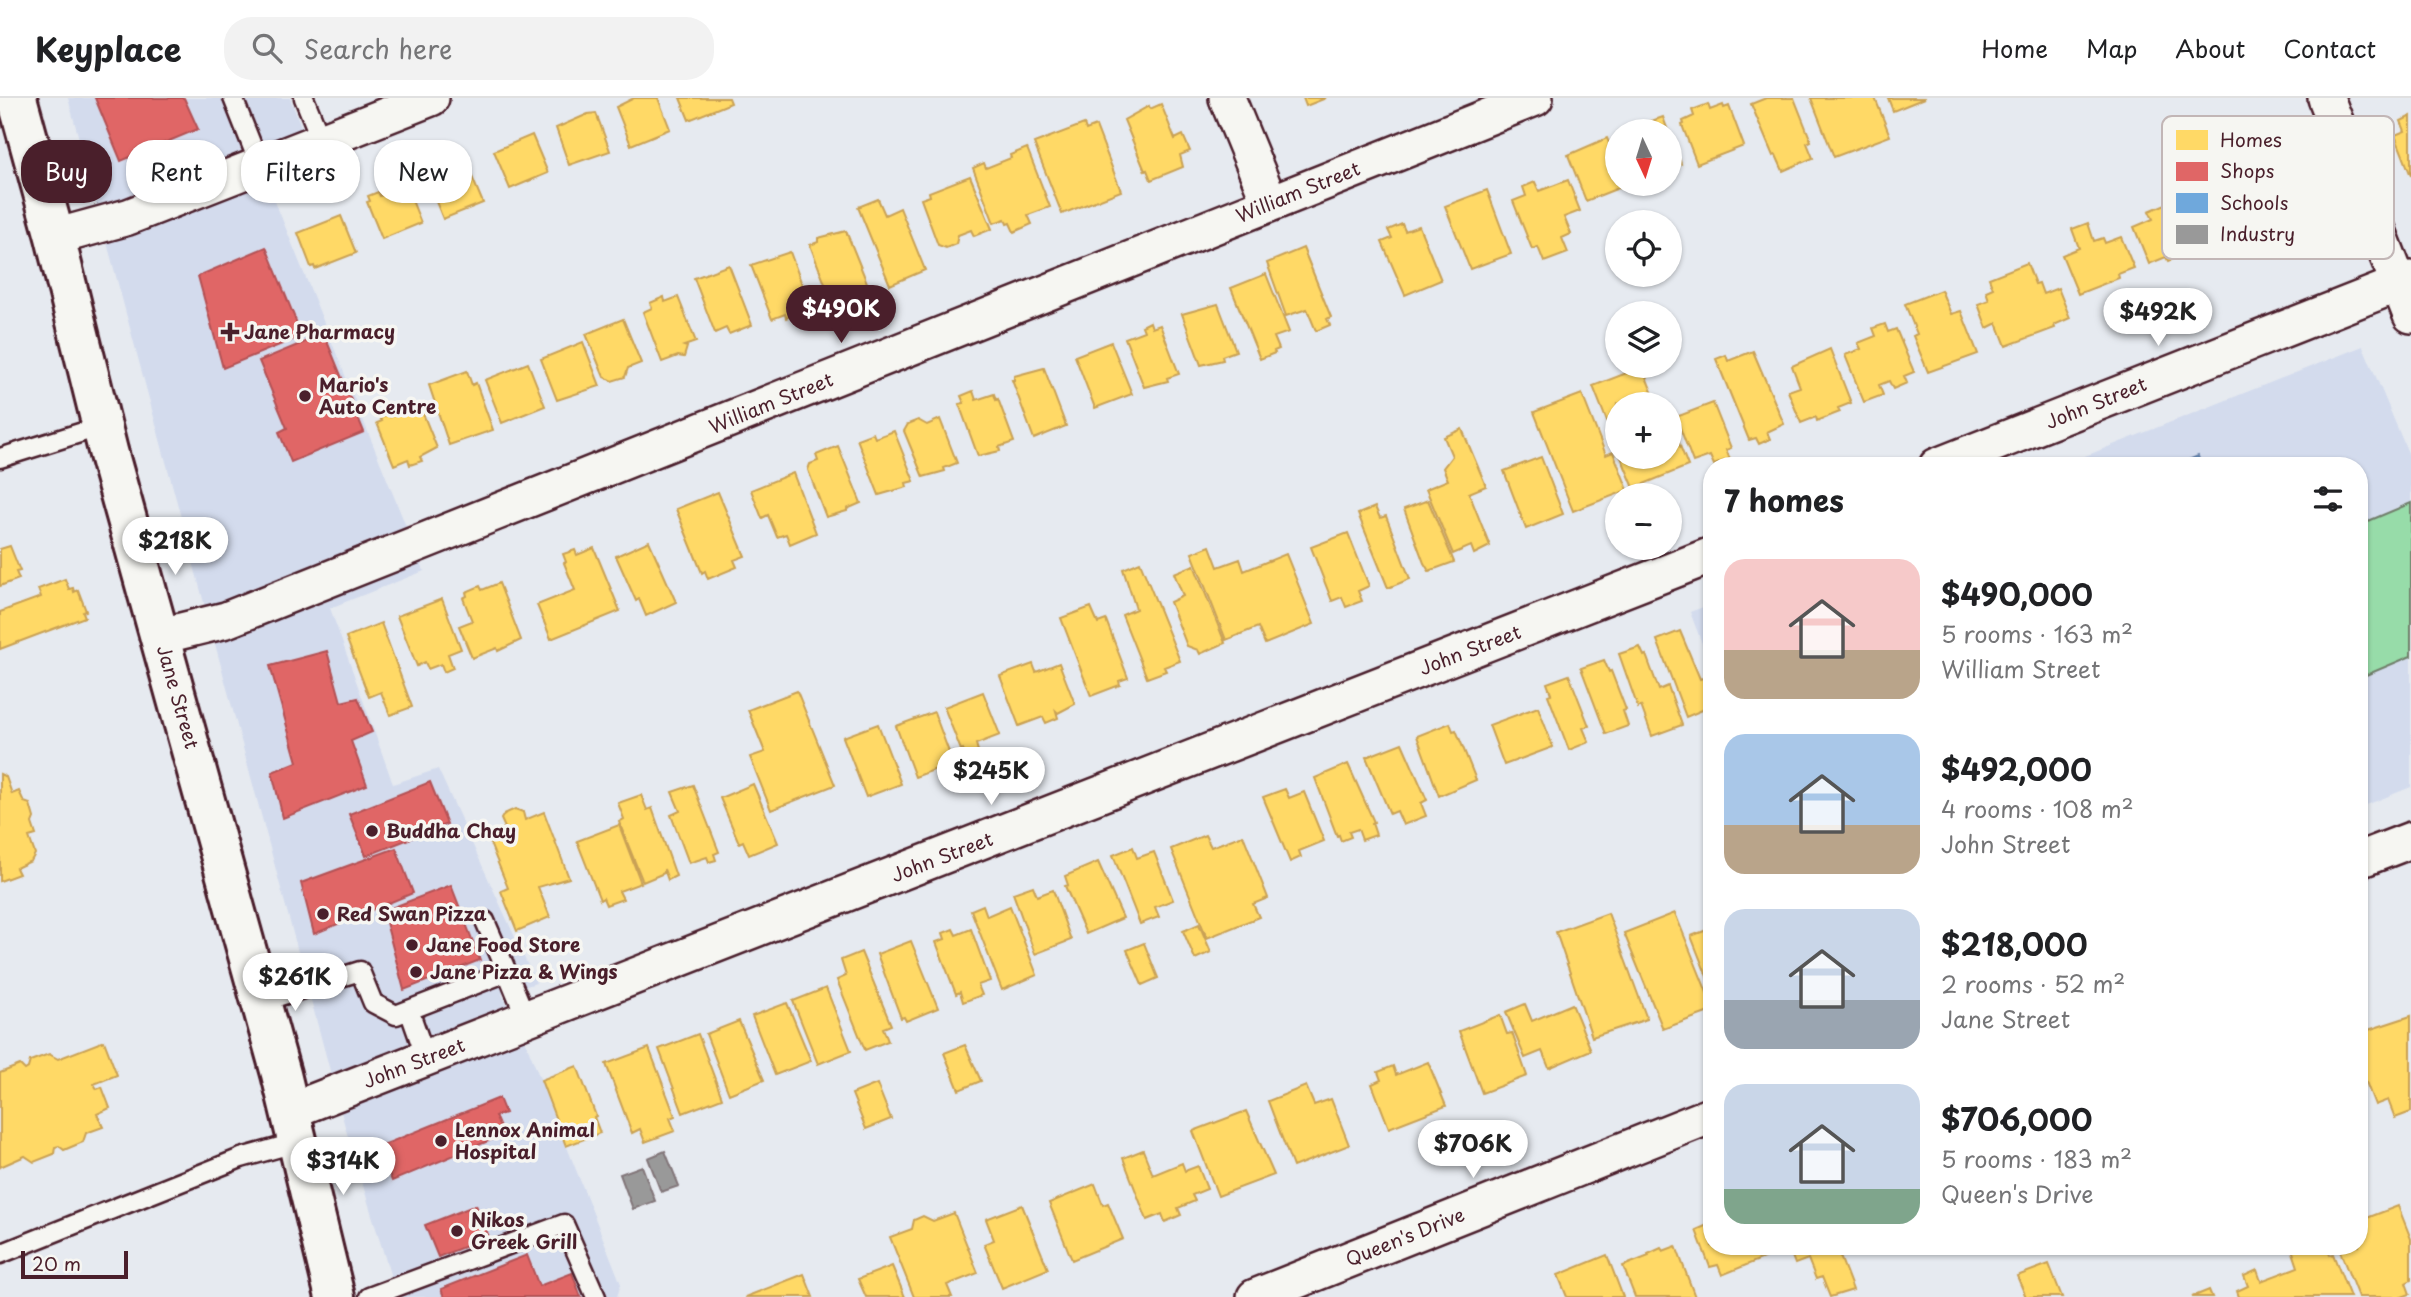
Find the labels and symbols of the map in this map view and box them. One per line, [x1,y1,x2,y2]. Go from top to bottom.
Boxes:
legend [2162,116,2394,259]
north arrow [1605,119,1682,196]
text: Homes [2220,125,2282,153]
street label: William Street [1231,153,1364,229]
text: Shops [2220,156,2274,184]
text: Schools [2220,188,2288,216]
text: Industry [2220,219,2295,247]
pin: $490K [792,286,890,345]
pin: $492K [2109,288,2207,348]
place label: Jane Pharmacy [244,317,395,345]
marker: Jane Pharmacy [222,324,238,340]
street label: William Street [704,364,837,440]
street label: John Street [2041,369,2151,435]
place label: Mario's Auto Centre [319,370,436,420]
marker: Mario's Auto Centre [297,388,313,404]
pin: $218K [126,518,224,577]
street label: John Street [1415,617,1525,681]
street label: Jane Street [151,642,207,752]
pin: $245K [942,748,1040,807]
place label: Buddha Chay [386,816,516,844]
marker: Buddha Chay [364,823,380,839]
street label: John Street [887,824,997,888]
place label: Red Swan Pizza [337,899,487,927]
marker: Red Swan Pizza [315,906,331,922]
place label: Jane Food Store [426,930,580,958]
marker: Jane Food Store [404,937,420,953]
pin: $261K [246,954,344,1013]
place label: Jane Pizza & Wings [430,957,618,985]
marker: Jane Pizza & Wings [408,964,424,980]
street label: John Street [359,1030,469,1094]
place label: Lennox Animal Hospital [455,1115,595,1165]
pin: $706K [1424,1121,1522,1180]
marker: Lennox Animal Hospital [433,1133,449,1149]
pin: $314K [294,1138,392,1197]
street label: Queen's Drive [1341,1200,1468,1273]
place label: Nikos Greek Grill [471,1205,577,1255]
marker: Nikos Greek Grill [449,1223,465,1239]
scale bar [21,1248,128,1280]

